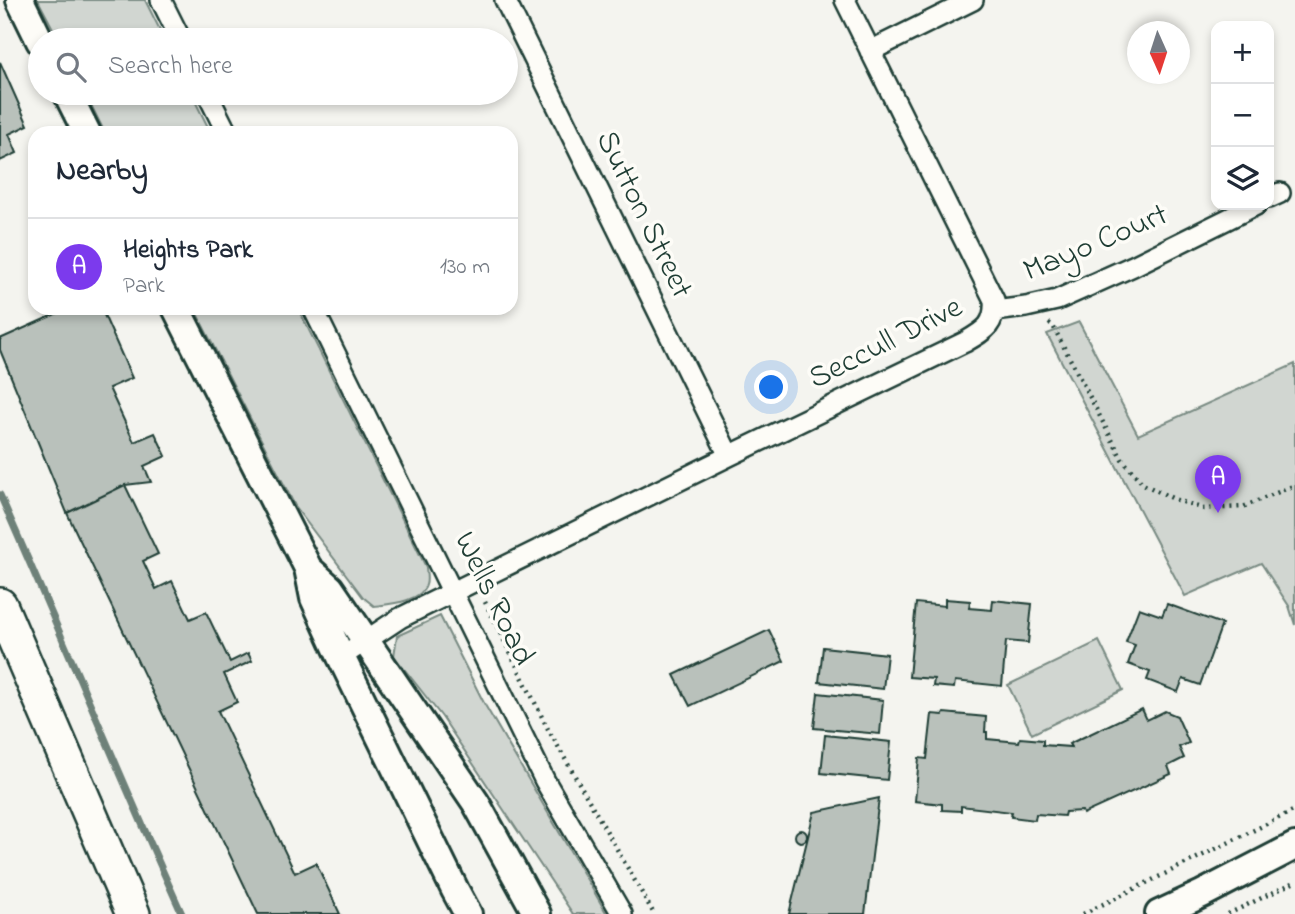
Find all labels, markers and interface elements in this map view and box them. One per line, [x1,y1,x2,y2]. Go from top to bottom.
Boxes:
north arrow [1127,21,1190,84]
map controls [1211,21,1274,210]
button: + [1211,21,1274,84]
search box [28,28,518,105]
icon: search [52,48,90,86]
text: Search here [108,48,233,86]
button: − [1211,84,1274,147]
street label: Sutton Street [582,123,704,307]
button: layers [1211,147,1274,210]
text: Nearby [56,150,148,194]
street label: Mayo Court [1016,192,1176,296]
text: Heights Park [123,232,253,270]
text: A [72,251,86,284]
text: 130 m [440,251,490,284]
text: Park [123,270,165,303]
street label: Seccull Drive [801,285,972,403]
your location [754,370,788,404]
pin: A [1195,455,1241,513]
street label: Wells Road [440,524,546,674]

